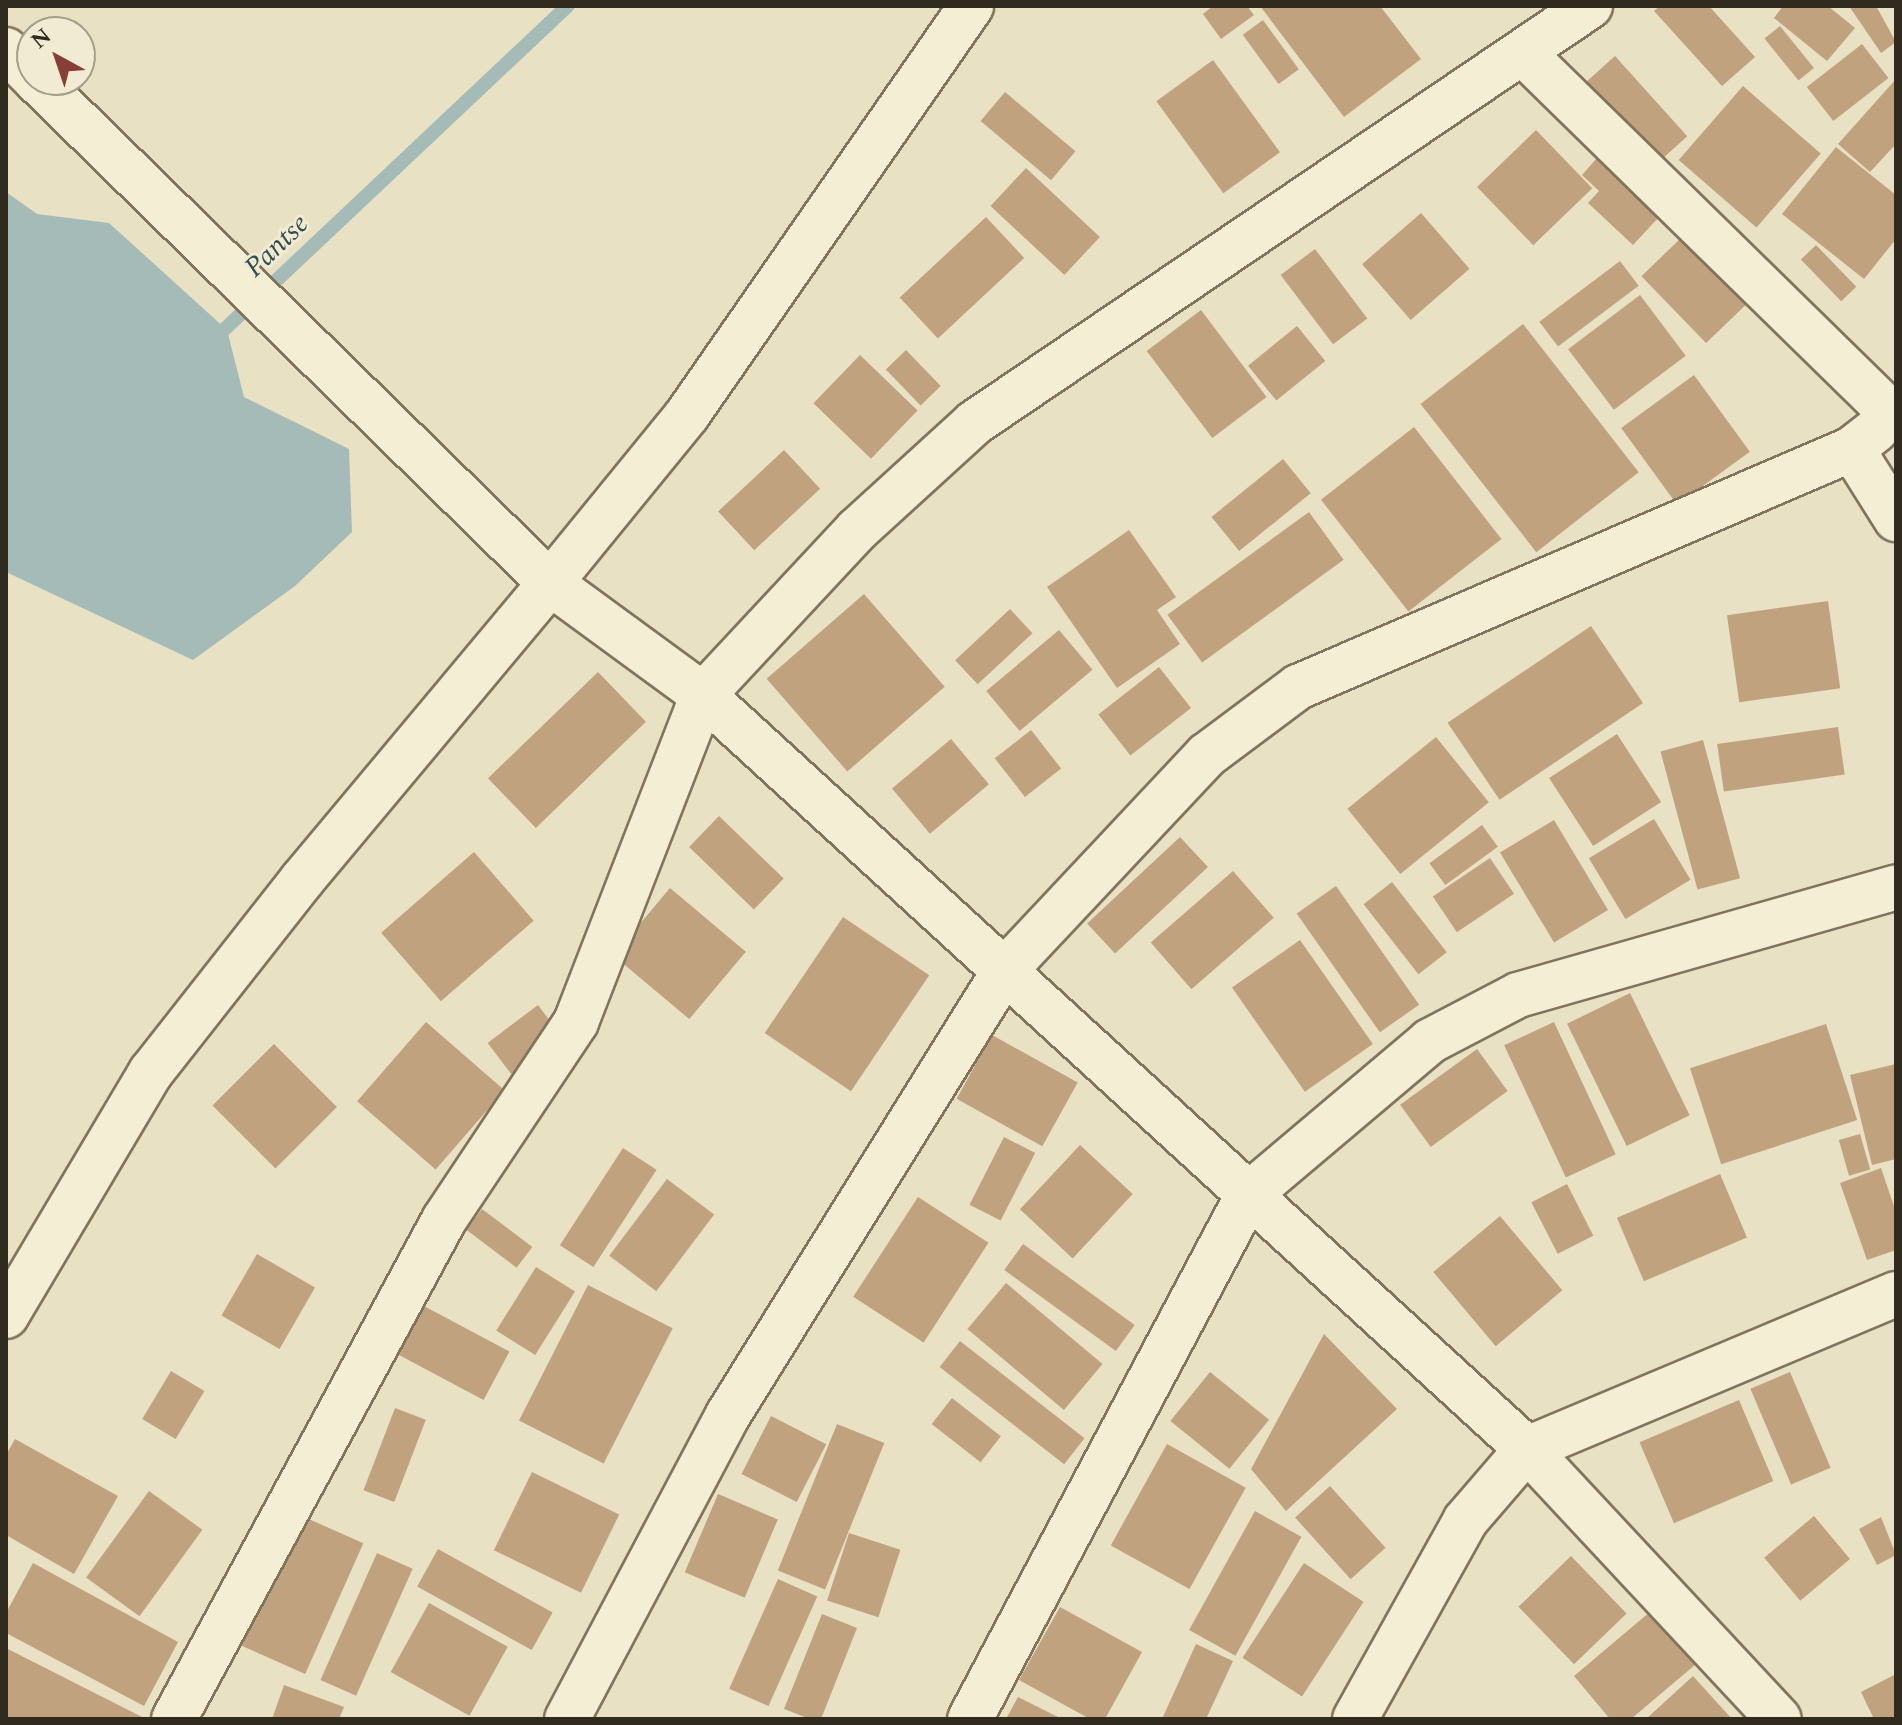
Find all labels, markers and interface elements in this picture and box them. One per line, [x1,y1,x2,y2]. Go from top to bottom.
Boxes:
north arrow [16,16,96,96]
text: N [24,20,59,57]
water label: Pantse [238,207,316,285]

